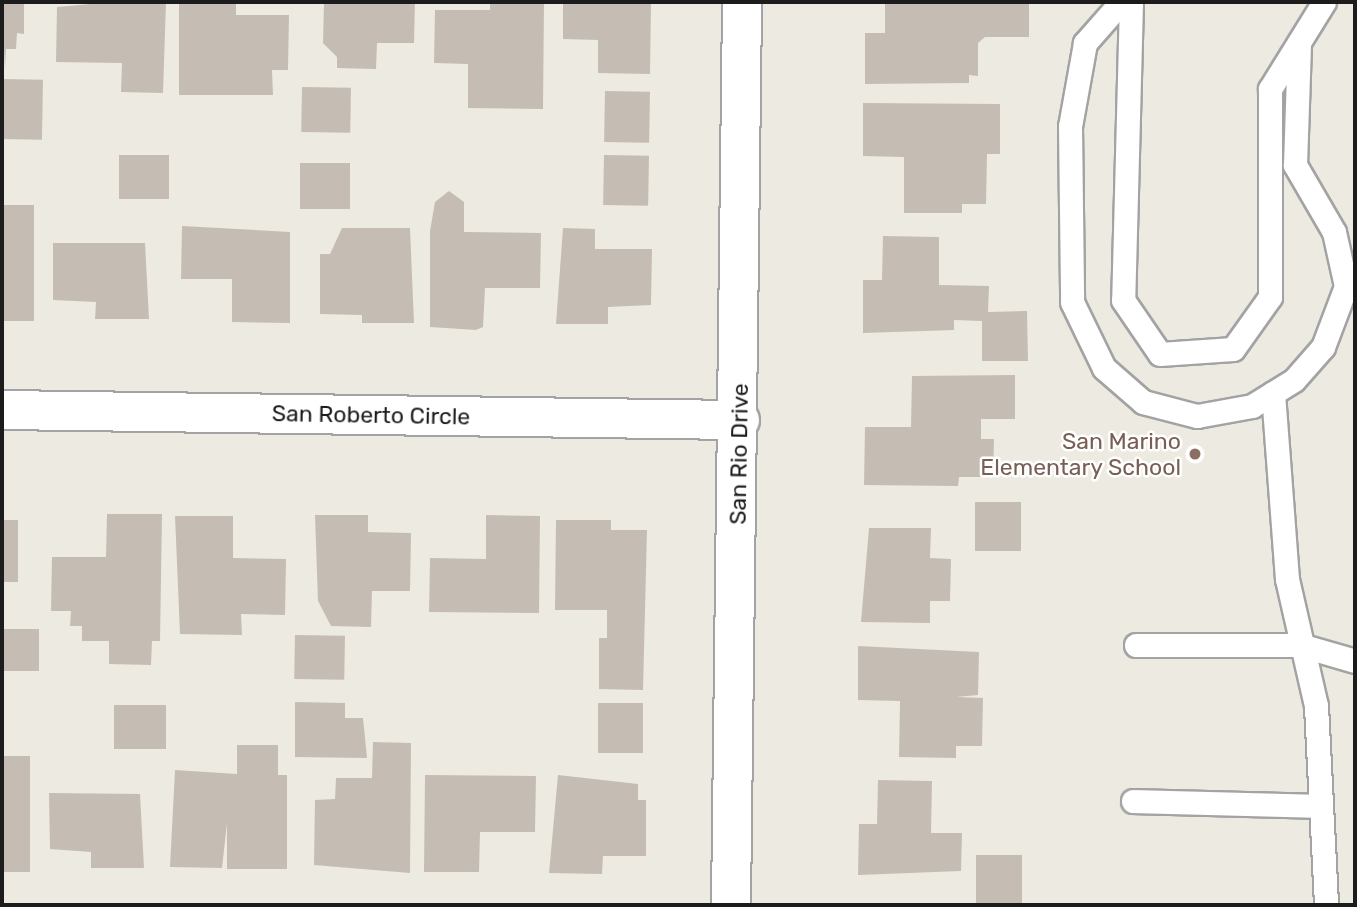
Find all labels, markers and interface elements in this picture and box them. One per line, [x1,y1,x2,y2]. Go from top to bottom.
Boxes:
street label: San Rio Drive [724,383,754,525]
street label: San Roberto Circle [272,399,470,431]
place label: San Marino Elementary School [980,427,1181,481]
marker: San Marino Elementary School [1187,446,1203,462]

